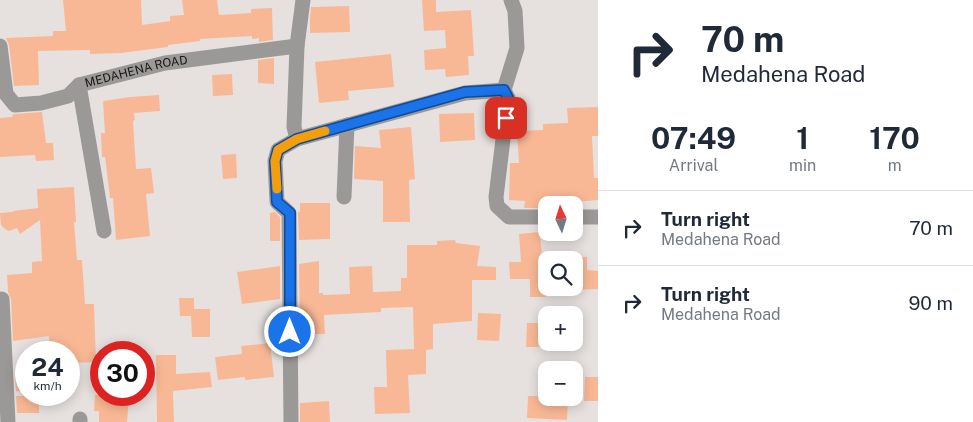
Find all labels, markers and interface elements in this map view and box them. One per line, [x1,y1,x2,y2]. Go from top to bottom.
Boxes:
text: 70 m [701,19,784,60]
icon: right [618,20,683,85]
street label: MEDAHENA ROAD [83,53,188,90]
text: Medahena Road [701,61,866,87]
pin [485,97,527,139]
icon: arrive [492,104,520,132]
text: 07:49 [651,120,736,156]
text: 1 [796,120,809,156]
text: 170 [869,120,920,156]
text: Arrival [669,156,718,175]
text: min [789,156,816,175]
text: m [888,156,902,175]
north arrow [538,196,582,241]
map controls [538,196,583,406]
text: Turn right [661,208,750,230]
icon: right [618,214,646,242]
text: 70 m [909,217,953,239]
text: Medahena Road [661,230,781,249]
button: search [538,251,583,296]
text: Turn right [661,283,750,305]
icon: right [618,289,646,317]
text: 90 m [909,292,953,314]
position arrow [263,305,315,357]
text: Medahena Road [661,305,781,324]
button: + [538,306,583,351]
speed limit sign: 30 [90,341,155,406]
text: 24 [31,352,64,382]
button: − [538,361,583,406]
text: km/h [33,379,62,393]

